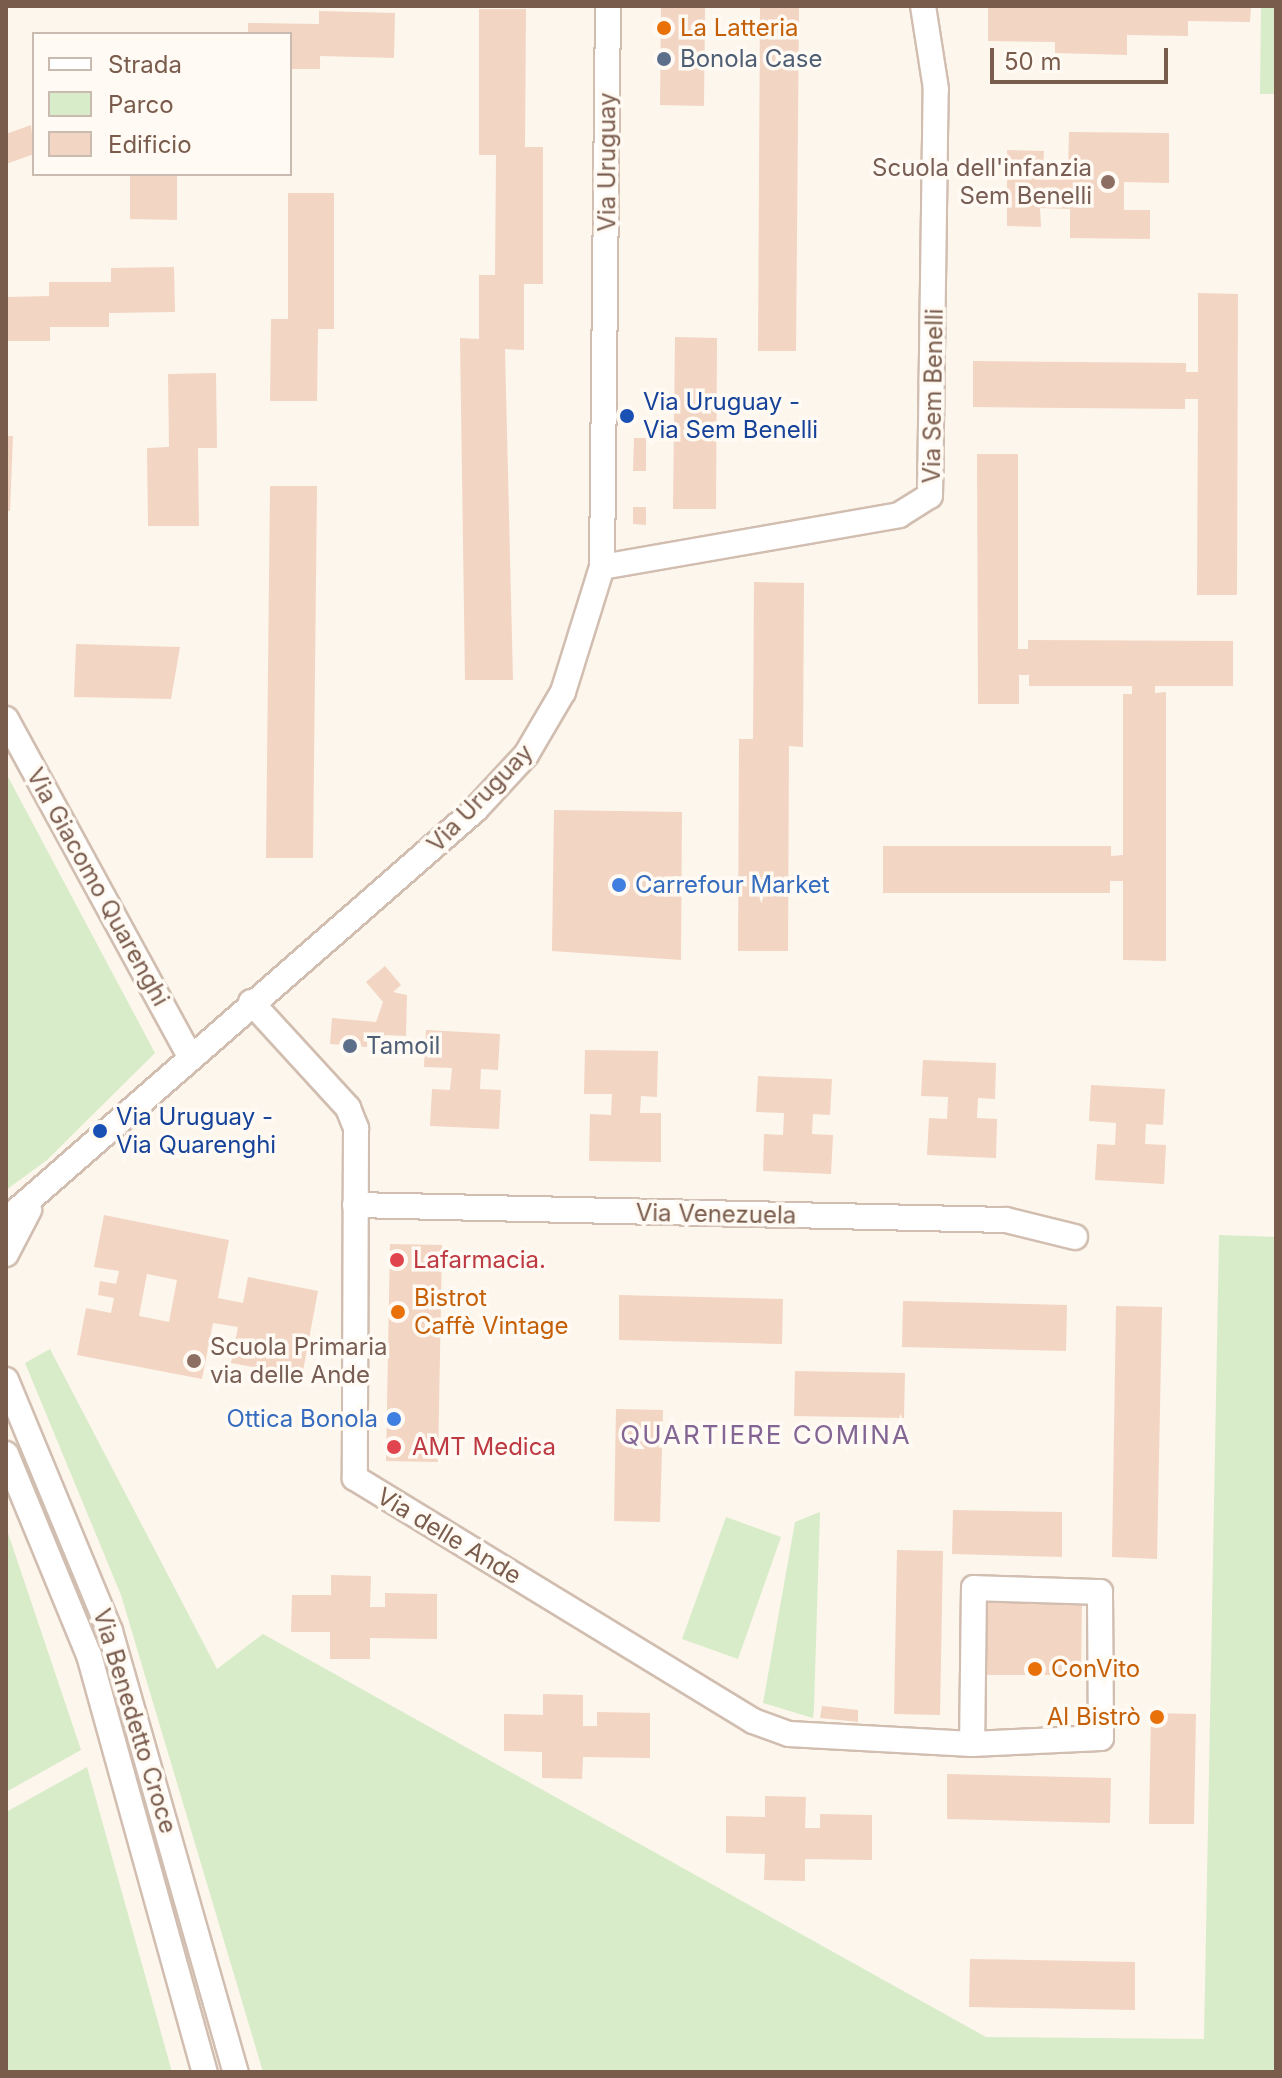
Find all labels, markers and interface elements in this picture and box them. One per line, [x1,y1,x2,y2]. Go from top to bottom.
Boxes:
place label: La Latteria [680,14,798,42]
marker: La Latteria [655,19,673,37]
legend [32,32,292,176]
scale bar [994,32,1172,82]
place label: Bonola Case [680,45,822,73]
text: 50 m [1004,47,1062,76]
text: Strada [108,50,182,79]
marker: Bonola Case [655,50,673,68]
text: Parco [108,90,174,119]
street label: Via Uruguay [593,92,621,232]
text: Edificio [108,130,192,159]
place label: Scuola dell'infanzia Sem Benelli [872,154,1092,210]
marker: Scuola dell'infanzia Sem Benelli [1099,173,1117,191]
street label: Via Sem Benelli [917,308,949,484]
place label: Via Uruguay - Via Sem Benelli [643,388,818,444]
marker: Via Uruguay - Via Sem Benelli [618,407,636,425]
street label: Via Uruguay [421,738,539,858]
street label: Via Giacomo Quarenghi [21,763,175,1011]
place label: Carrefour Market [635,871,830,899]
marker: Carrefour Market [610,876,628,894]
place label: Tamoil [366,1032,440,1060]
marker: Tamoil [341,1037,359,1055]
place label: Via Uruguay - Via Quarenghi [116,1103,276,1159]
marker: Via Uruguay - Via Quarenghi [91,1122,109,1140]
street label: Via Venezuela [636,1198,796,1230]
place label: Lafarmacia. [413,1246,546,1274]
marker: Lafarmacia. [388,1251,406,1269]
place label: Bistrot Caffè Vintage [414,1284,569,1340]
marker: Bistrot Caffè Vintage [389,1303,407,1321]
place label: Scuola Primaria via delle Ande [210,1333,387,1389]
marker: Scuola Primaria via delle Ande [185,1352,203,1370]
place label: Ottica Bonola [227,1405,378,1433]
marker: Ottica Bonola [385,1410,403,1428]
district label: QUARTIERE COMINA [620,1419,912,1451]
place label: AMT Medica [412,1433,556,1461]
marker: AMT Medica [383,1436,405,1458]
street label: Via delle Ande [372,1482,526,1590]
street label: Via Benedetto Croce [87,1605,183,1837]
place label: ConVito [1051,1655,1140,1683]
marker: ConVito [1026,1660,1044,1678]
place label: Al Bistrò [1047,1703,1141,1731]
marker: Al Bistrò [1148,1708,1166,1726]

